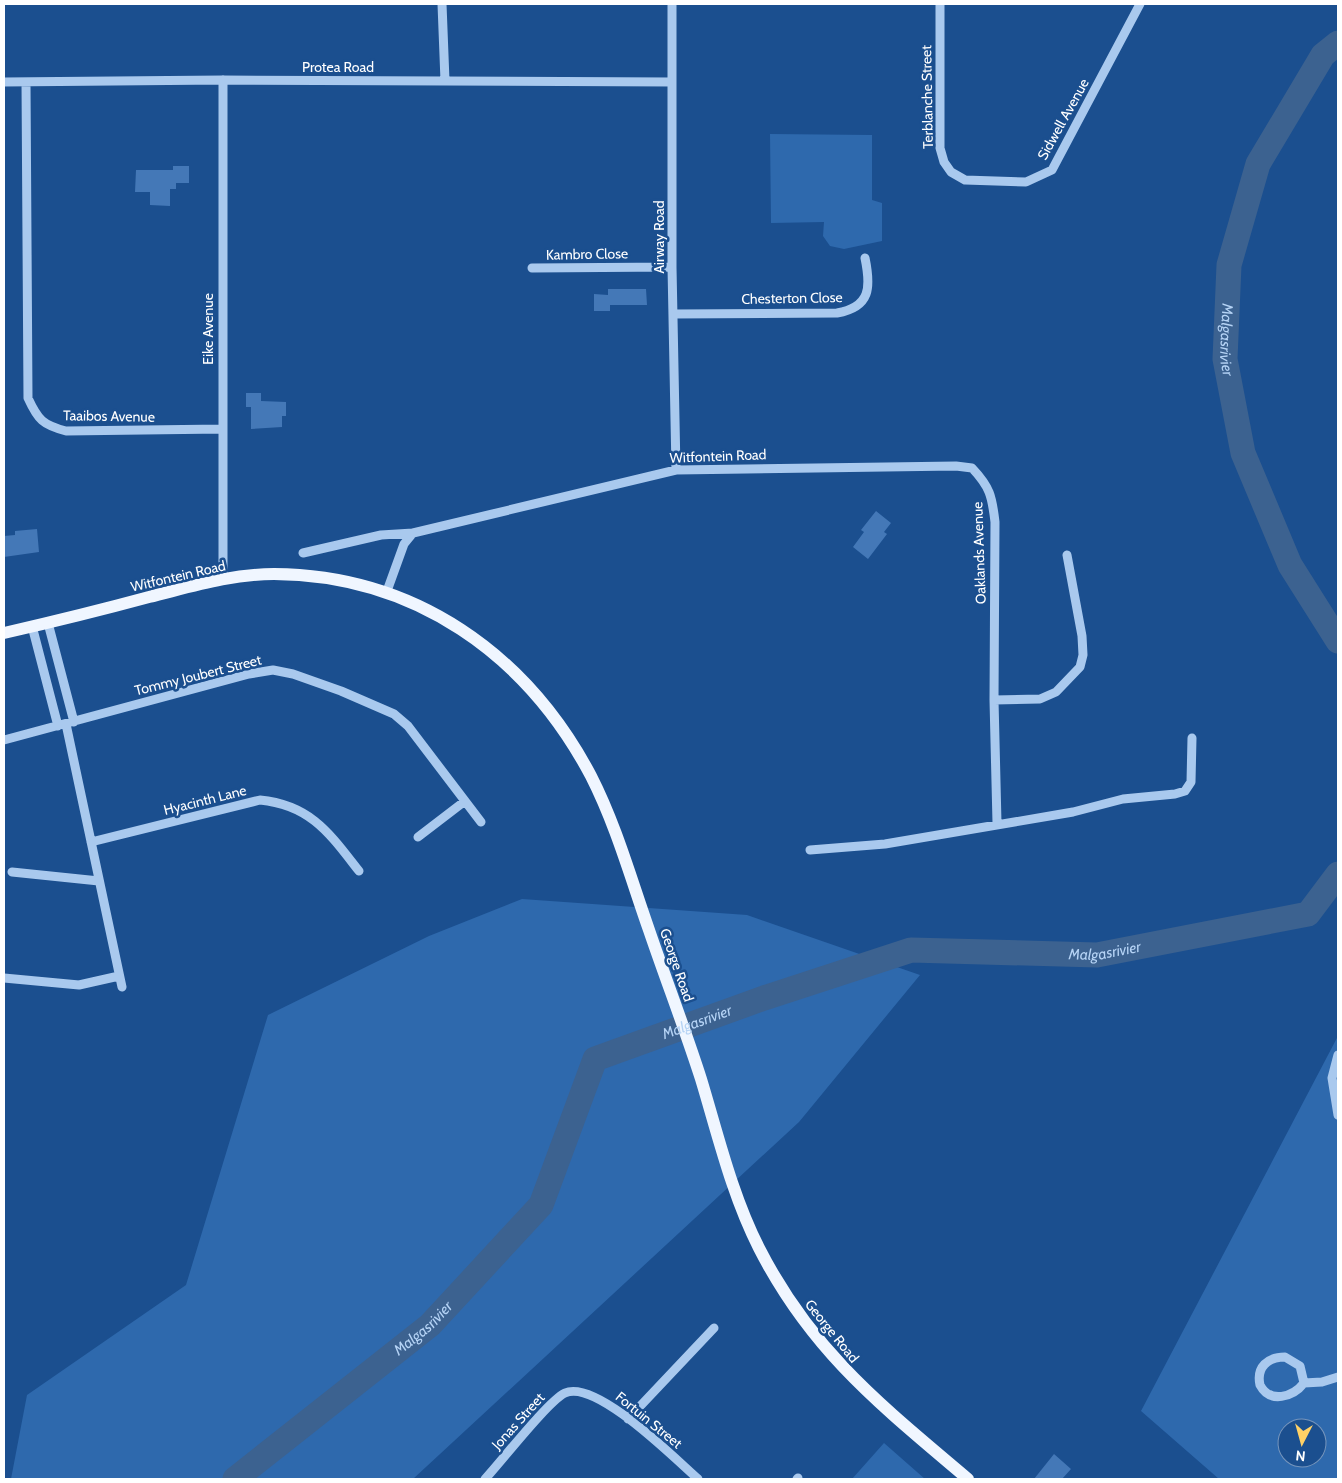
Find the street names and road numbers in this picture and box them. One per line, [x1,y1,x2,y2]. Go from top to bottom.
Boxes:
street label: Terblanche Street [917,45,937,149]
street label: Protea Road [302,58,374,76]
street label: Sidwell Avenue [1033,75,1093,163]
street label: Airway Road [650,200,668,274]
street label: Kambro Close [546,244,628,264]
street label: Chesterton Close [741,288,843,308]
street label: Eike Avenue [199,293,217,365]
street label: Taaibos Avenue [63,406,155,426]
street label: Witfontein Road [669,445,767,467]
street label: Oaklands Avenue [968,501,990,605]
street label: Witfontein Road [129,556,227,596]
street label: Tommy Joubert Street [133,650,264,699]
street label: Hyacinth Lane [162,781,248,819]
street label: George Road [656,926,698,1004]
street label: George Road [801,1296,863,1366]
street label: Fortuin Street [612,1388,686,1453]
street label: Jonas Street [487,1389,548,1454]

